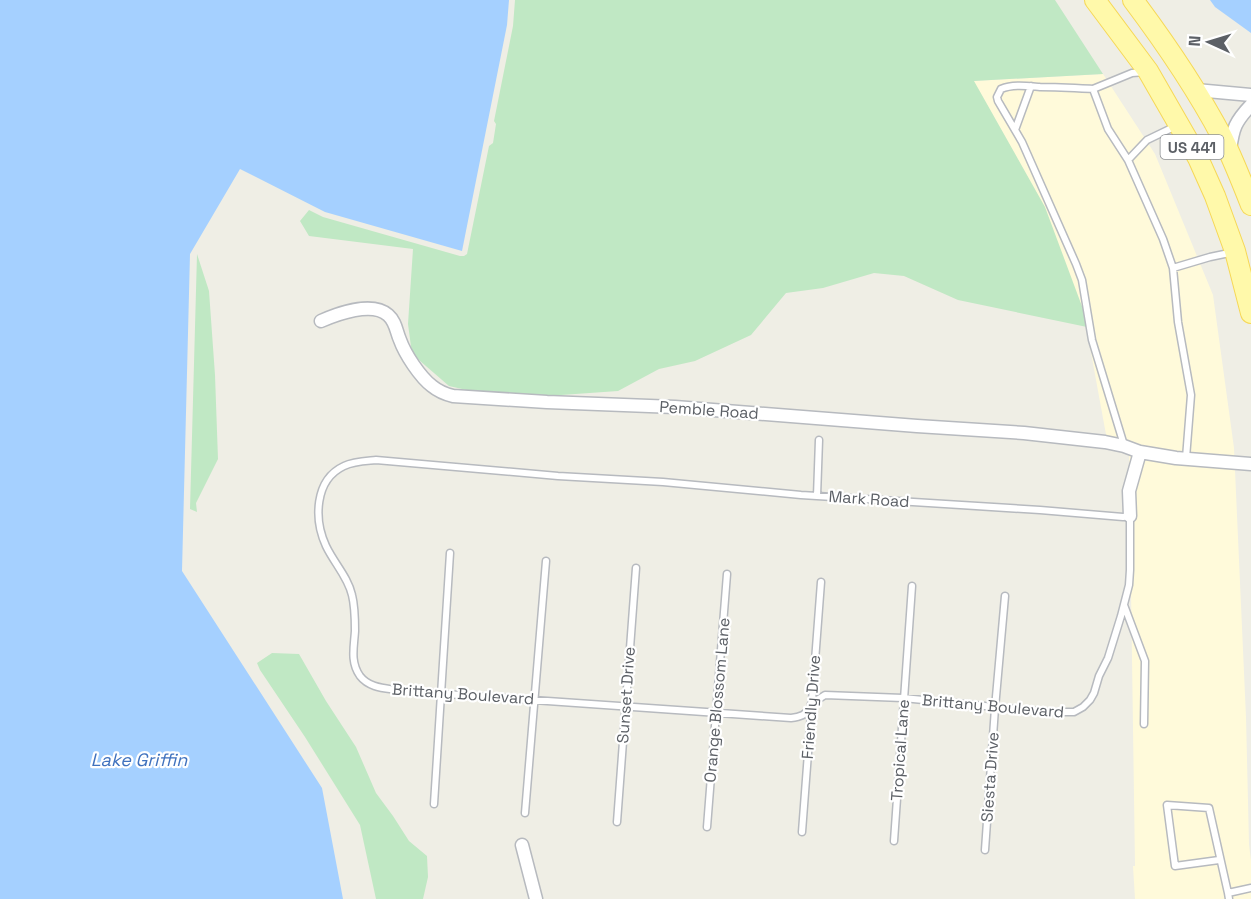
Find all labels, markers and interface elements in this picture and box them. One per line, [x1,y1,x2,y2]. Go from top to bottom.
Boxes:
north arrow [1179,12,1239,72]
text: N [1184,35,1205,47]
road number: US 441 [1160,135,1224,159]
street label: Pemble Road [659,396,759,424]
street label: Mark Road [828,486,910,512]
street label: Orange Blossom Lane [699,617,735,783]
street label: Sunset Drive [612,646,640,744]
street label: Friendly Drive [797,654,825,760]
street label: Brittany Boulevard [391,679,535,709]
street label: Brittany Boulevard [921,689,1065,723]
street label: Tropical Lane [886,698,914,802]
street label: Siesta Drive [976,731,1004,823]
water label: Lake Griffin [91,748,188,771]

